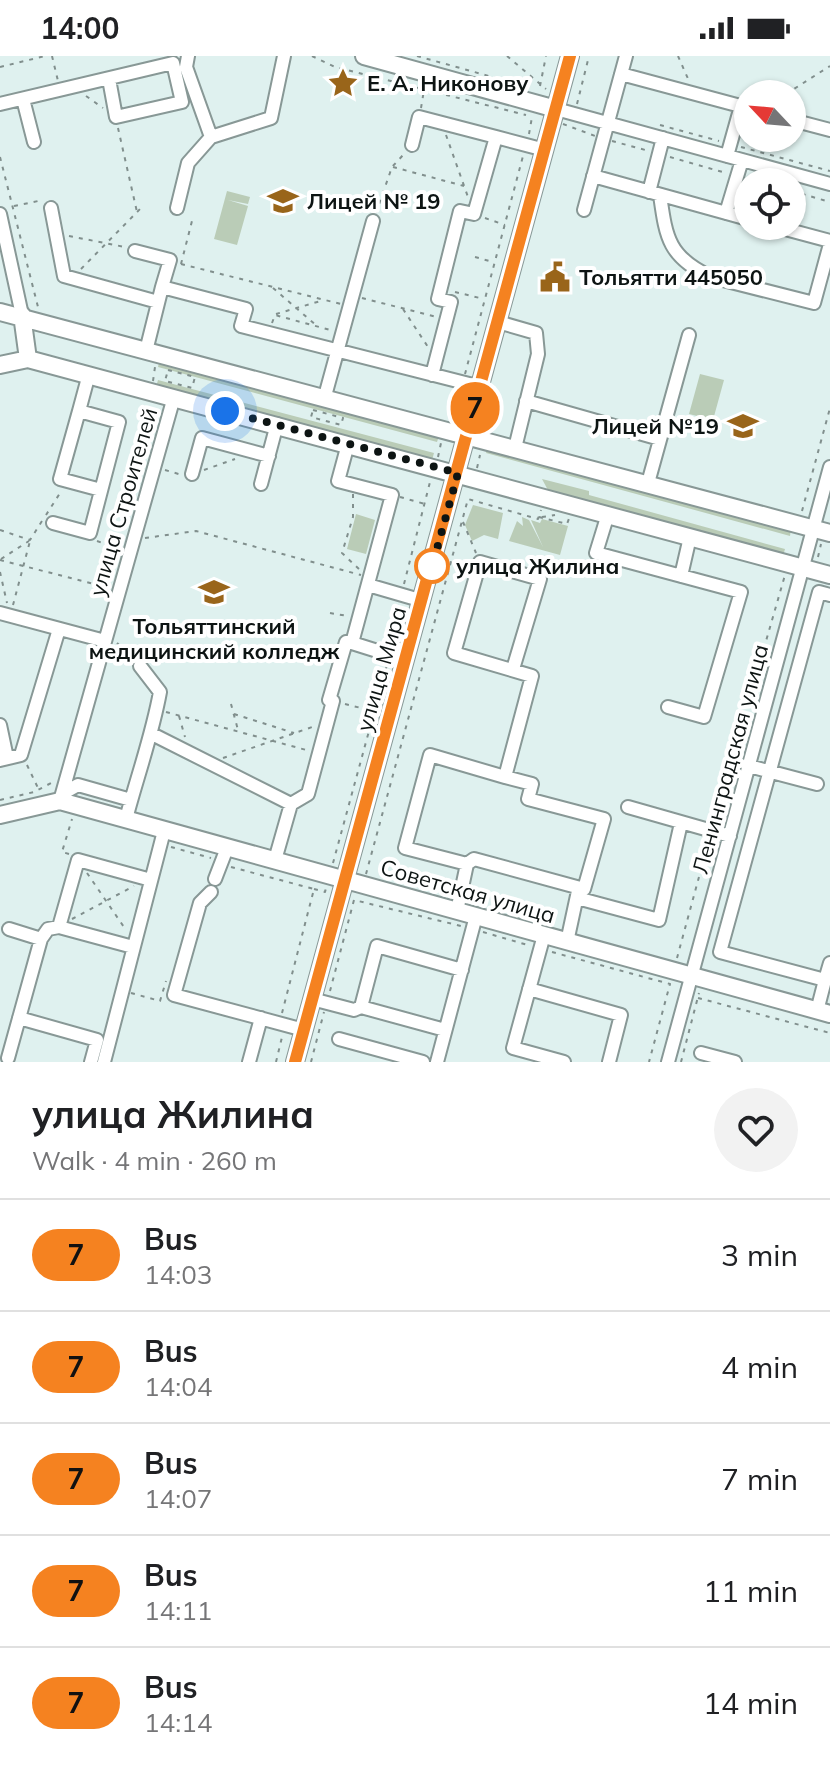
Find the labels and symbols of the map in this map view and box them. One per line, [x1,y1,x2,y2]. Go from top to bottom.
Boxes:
place icon: Е. А. Никонову [326,66,360,100]
place label: Е. А. Никонову [367,69,529,97]
north arrow [734,80,806,152]
school or university icon: Лицей № 19 [266,184,300,218]
place label: Лицей № 19 [307,187,440,215]
public building icon: Тольятти 445050 [538,260,572,294]
place label: Тольятти 445050 [579,263,763,291]
line badge: 7 [449,382,501,434]
your location [205,391,245,431]
street label: улица Строителей [83,405,163,599]
school or university icon: Лицей №19 [726,409,760,443]
place label: Лицей №19 [592,412,719,440]
marker: улица Жилина [415,549,449,583]
place label: улица Жилина [456,552,619,580]
school or university icon: Тольяттинский медицинский колледж [197,575,231,609]
street label: улица Мира [350,603,412,735]
place label: Тольяттинский медицинский колледж [89,612,340,665]
street label: Ленинградская улица [686,641,774,877]
street label: Советская улица [377,853,559,929]

